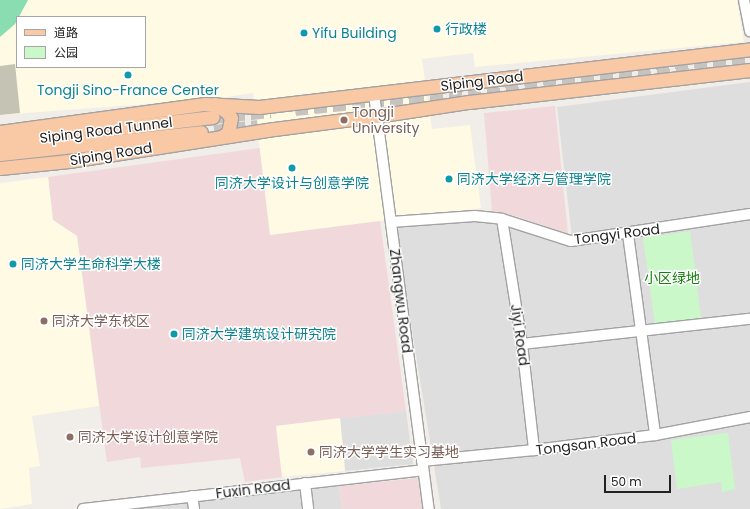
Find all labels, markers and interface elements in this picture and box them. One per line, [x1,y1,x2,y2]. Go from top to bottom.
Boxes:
legend [16,16,146,68]
place label: 行政楼 [445,21,487,37]
text: 道路 [54,24,78,41]
marker: 行政楼 [432,24,442,34]
place label: Yifu Building [312,25,397,41]
marker: Yifu Building [299,28,309,38]
text: 公园 [54,44,78,61]
street label: Siping Road [440,68,524,94]
marker: Tongji Sino-France Center [123,70,133,80]
place label: Tongji Sino-France Center [37,82,219,98]
place label: Tongji University [352,104,419,136]
street label: Siping Road Tunnel [39,114,173,146]
marker: Tongji University [339,115,349,125]
street label: Siping Road [69,139,153,169]
marker: 同济大学设计与创意学院 [287,163,297,173]
place label: 同济大学经济与管理学院 [457,171,611,187]
marker: 同济大学经济与管理学院 [444,174,454,184]
place label: 同济大学设计与创意学院 [215,175,369,191]
street label: Tongyi Road [573,220,661,248]
street label: Zhangwu Road [386,248,416,354]
place label: 同济大学生命科学大楼 [21,256,161,272]
marker: 同济大学生命科学大楼 [8,259,18,269]
park label: 小区绿地 [644,270,700,286]
street label: Jiyi Road [507,303,533,367]
place label: 同济大学东校区 [52,313,150,329]
marker: 同济大学东校区 [39,316,49,326]
place label: 同济大学建筑设计研究院 [182,326,336,342]
marker: 同济大学建筑设计研究院 [169,329,179,339]
place label: 同济大学设计创意学院 [78,429,218,445]
street label: Tongsan Road [535,430,637,458]
marker: 同济大学设计创意学院 [65,432,75,442]
place label: 同济大学学生实习基地 [319,444,459,460]
marker: 同济大学学生实习基地 [306,447,316,457]
scale bar [606,467,673,493]
text: 50 m [611,473,642,490]
street label: Fuxin Road [215,476,291,502]

